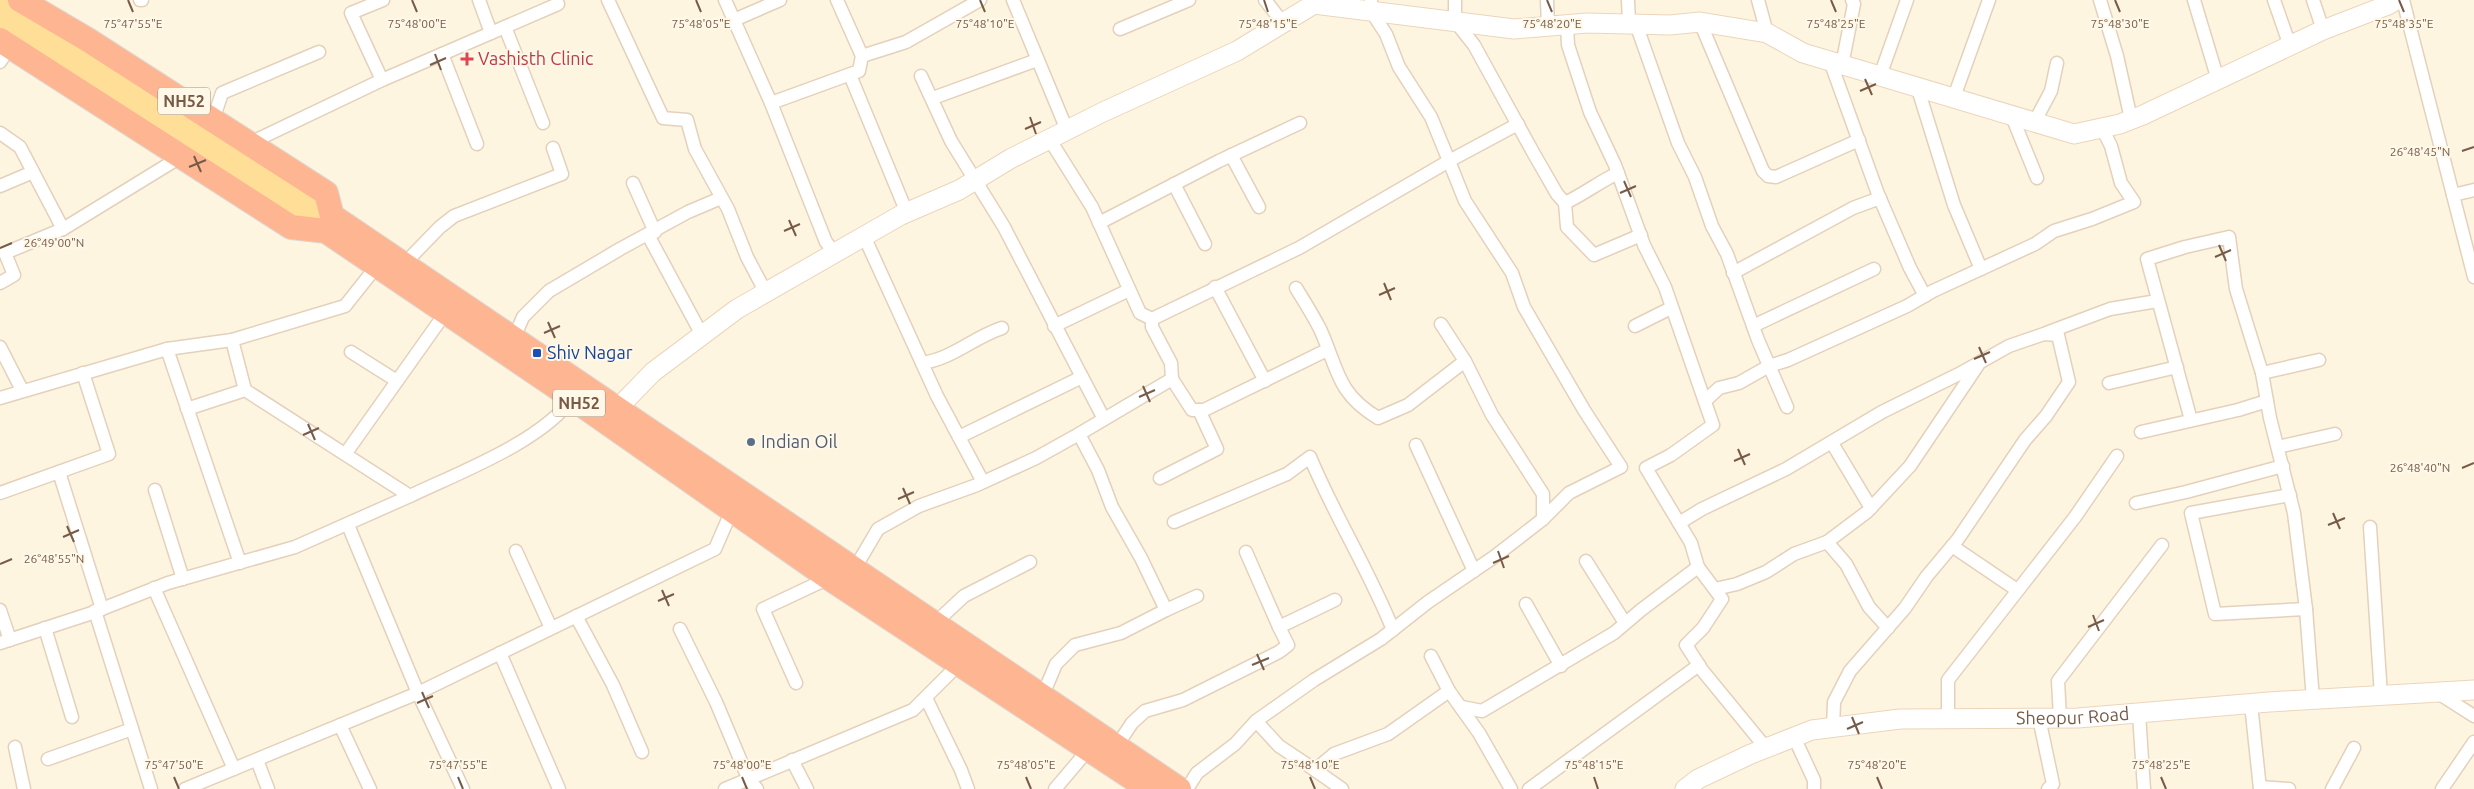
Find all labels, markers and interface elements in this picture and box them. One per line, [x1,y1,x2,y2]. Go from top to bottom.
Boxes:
text: 75°47'55"E [104,17,163,30]
text: 75°48'00"E [388,17,447,30]
text: 75°48'05"E [672,17,731,30]
text: 75°48'10"E [956,17,1015,30]
text: 75°48'15"E [1239,17,1298,30]
text: 75°48'20"E [1523,17,1582,30]
text: 75°48'25"E [1807,17,1866,30]
text: 75°48'30"E [2091,17,2150,30]
text: 75°48'35"E [2375,17,2434,30]
place label: Vashisth Clinic [478,48,593,68]
marker: Vashisth Clinic [460,52,474,66]
road number: NH52 [158,88,210,114]
text: 26°48'45"N [2390,145,2450,158]
text: 26°49'00"N [24,236,84,249]
place label: Shiv Nagar [547,342,633,362]
marker: Shiv Nagar [531,347,543,359]
road number: NH52 [553,389,605,416]
place label: Indian Oil [761,431,838,451]
marker: Indian Oil [745,436,757,448]
text: 26°48'40"N [2390,461,2450,474]
text: 26°48'55"N [24,552,84,565]
street label: Sheopur Road [2016,703,2130,727]
text: 75°47'50"E [145,758,204,771]
text: 75°47'55"E [429,758,488,771]
text: 75°48'00"E [713,758,772,771]
text: 75°48'05"E [997,758,1056,771]
text: 75°48'10"E [1281,758,1340,771]
text: 75°48'15"E [1565,758,1624,771]
text: 75°48'20"E [1848,758,1907,771]
text: 75°48'25"E [2132,758,2191,771]

